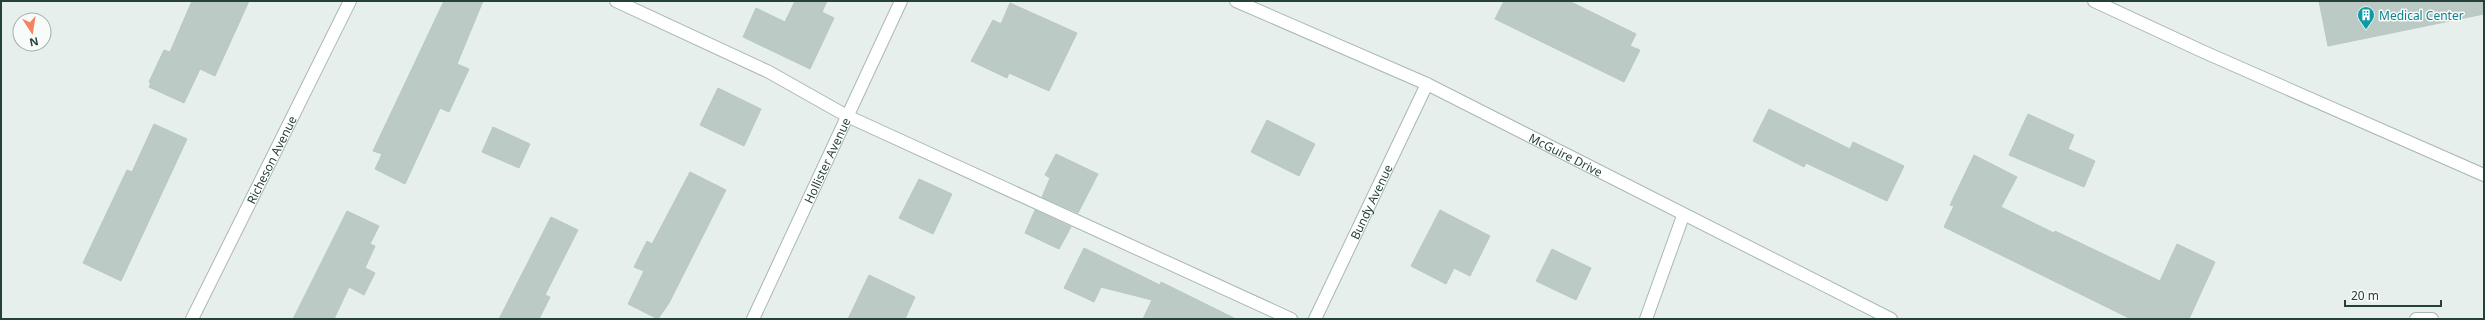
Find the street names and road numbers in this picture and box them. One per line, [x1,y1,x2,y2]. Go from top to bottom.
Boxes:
street label: Richeson Avenue [242,112,300,206]
street label: Hollister Avenue [800,115,854,206]
street label: McGuire Drive [1526,129,1606,180]
street label: Bundy Avenue [1346,161,1396,242]

